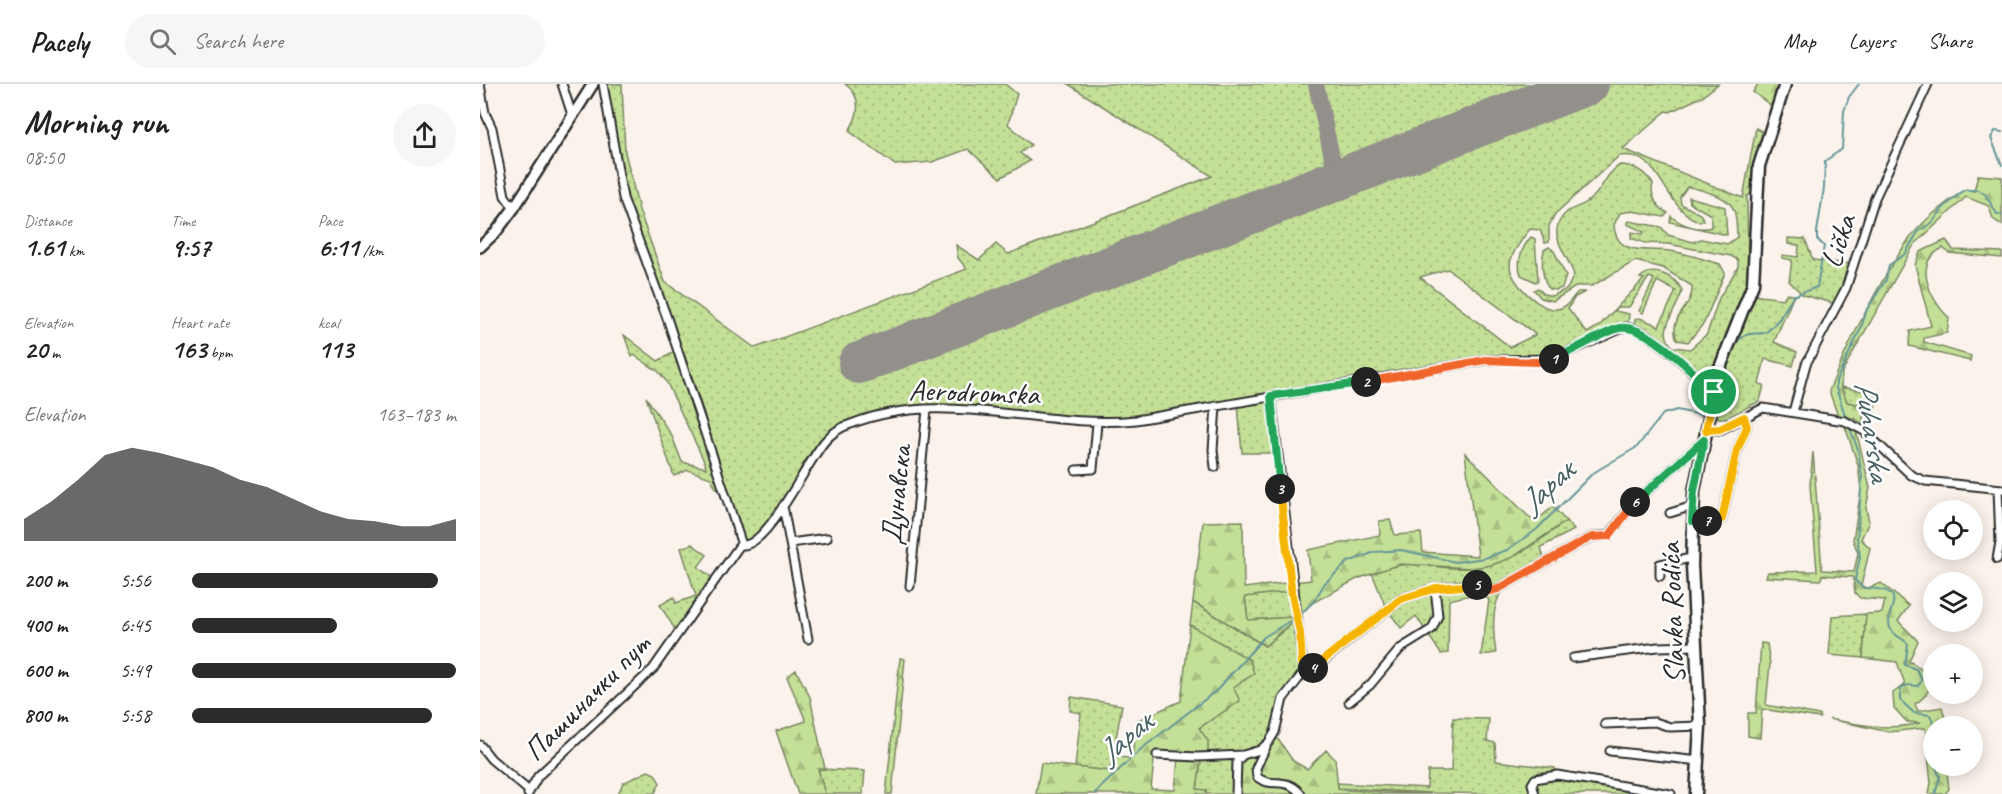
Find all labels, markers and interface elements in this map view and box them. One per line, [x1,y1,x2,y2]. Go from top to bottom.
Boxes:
search box [125,14,545,68]
text: Pacely [30,24,89,59]
icon: search [146,25,179,58]
text: Search here [194,27,283,55]
text: Map [1783,28,1816,54]
text: Layers [1849,28,1895,54]
text: Share [1928,28,1972,54]
text: Morning run [24,101,168,143]
button: share [393,104,456,167]
text: 08:50 [24,145,64,170]
street label: Lička [1812,208,1865,272]
text: Distance [24,211,72,231]
text: Time [171,211,195,231]
text: Pace [318,211,343,231]
text: 1.61 [24,231,65,264]
text: 9:57 [171,231,210,264]
text: 6:11 [318,231,359,264]
text: km [65,241,84,261]
text: /km [359,241,384,261]
text: Elevation [24,313,73,333]
text: Heart rate [171,313,229,333]
text: kcal [318,313,339,333]
text: 20 [24,333,47,366]
text: 163 [171,333,207,366]
text: 113 [318,333,353,366]
text: m [47,343,60,363]
text: bpm [207,343,233,363]
pin: 1 [1539,344,1569,374]
text: 1 [1550,349,1558,369]
pin [1688,366,1739,417]
pin: 2 [1351,367,1381,397]
street label: Aerodromska [908,371,1042,413]
text: 2 [1362,372,1370,392]
icon: arrive [1697,375,1730,408]
water label: Puharska [1845,378,1902,488]
text: Elevation [24,402,86,427]
text: 163–183 m [377,402,456,427]
street label: Дунавска [872,441,920,546]
water label: Јарак [1509,447,1587,524]
pin: 3 [1265,474,1295,504]
text: 3 [1276,479,1284,499]
pin: 6 [1620,487,1650,517]
text: 6 [1631,492,1639,512]
map controls [1923,500,1983,776]
button: locate [1923,500,1983,560]
pin: 7 [1692,506,1722,536]
text: 7 [1703,511,1711,531]
street label: Slavka Rodića [1650,540,1693,684]
text: 200 m [24,568,67,593]
text: 5:56 [120,568,151,593]
pin: 5 [1462,570,1492,600]
button: layers [1923,572,1983,632]
text: 5 [1474,575,1480,595]
text: 400 m [24,613,67,638]
text: 6:45 [120,613,151,638]
street label: Пашиначки пут [515,624,660,769]
button: + [1923,644,1983,704]
pin: 4 [1298,653,1328,683]
text: 600 m [24,658,68,683]
text: 5:49 [120,658,151,683]
text: 4 [1309,658,1317,678]
water label: Јарак [1087,698,1165,774]
text: 800 m [24,703,67,728]
text: 5:58 [120,703,151,728]
button: − [1923,716,1983,776]

